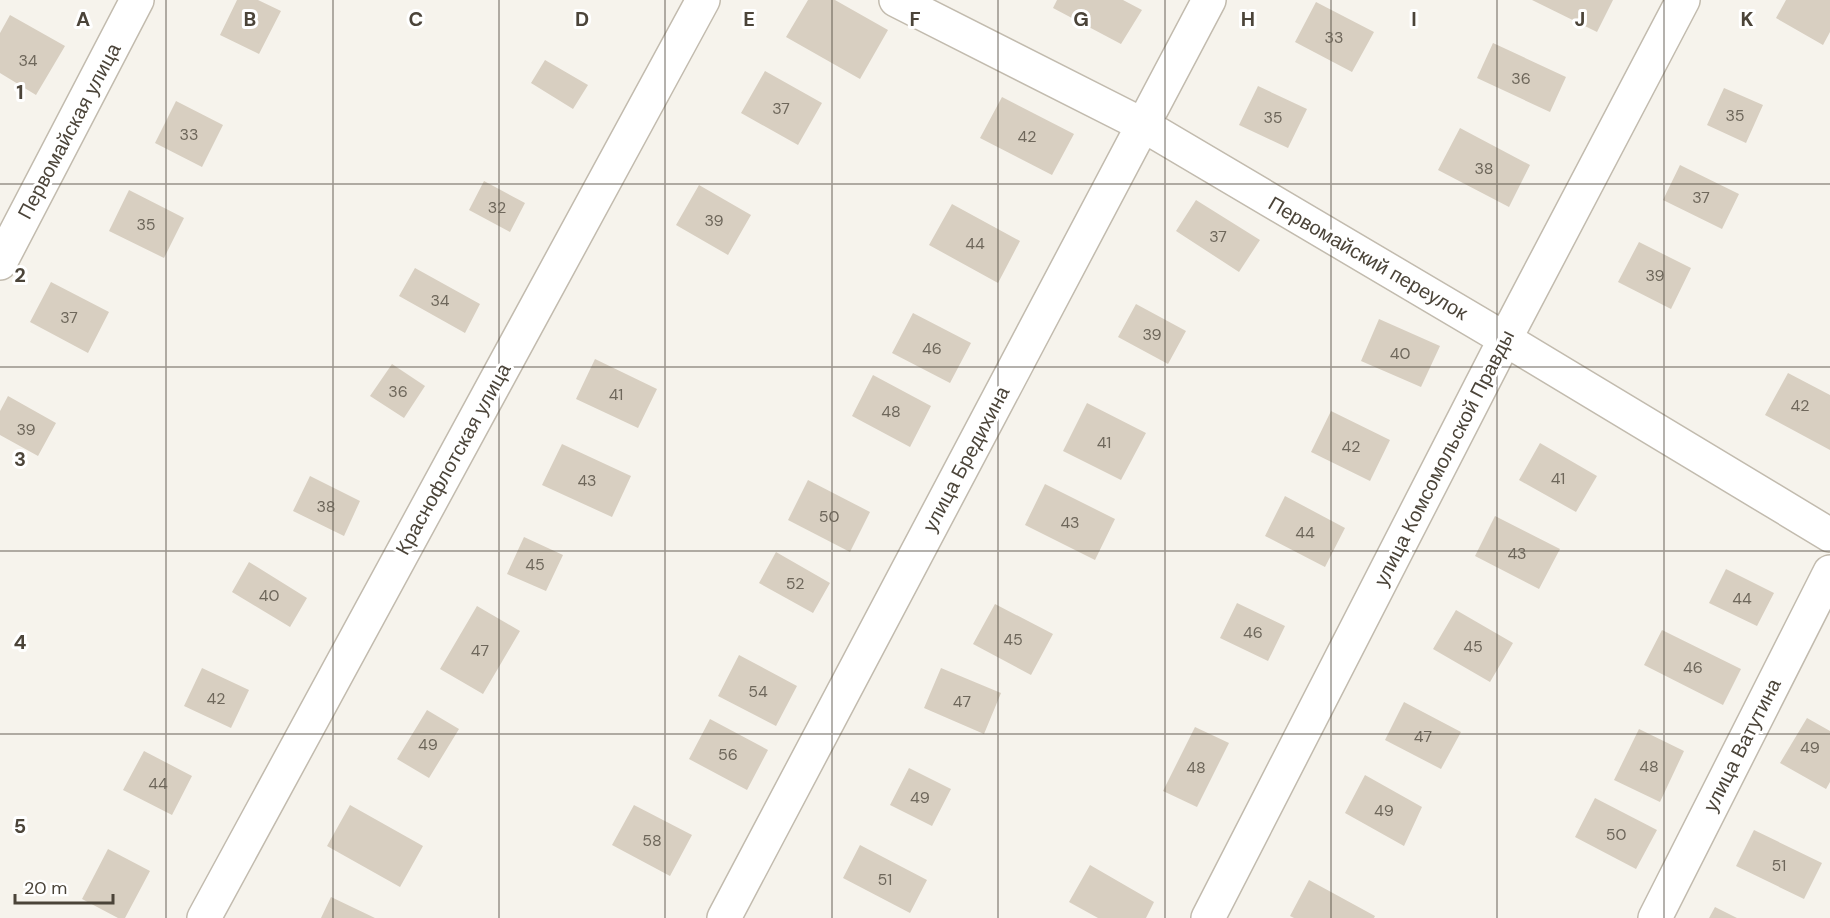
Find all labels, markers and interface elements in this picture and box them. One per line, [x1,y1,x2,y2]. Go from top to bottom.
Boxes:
text: A [76,6,90,32]
text: B [244,6,256,32]
text: C [409,6,423,32]
text: D [575,6,589,32]
text: E [743,6,755,32]
text: F [909,6,921,32]
text: G [1073,6,1089,32]
text: H [1241,6,1255,32]
text: I [1411,6,1417,32]
text: J [1575,6,1585,32]
text: K [1740,6,1754,32]
house number: 33 [1325,27,1343,48]
street label: Первомайская улица [12,38,127,223]
house number: 34 [18,50,38,71]
house number: 36 [1511,68,1531,89]
text: 1 [16,79,24,105]
house number: 37 [772,98,790,119]
house number: 35 [1725,105,1745,126]
house number: 35 [1263,107,1283,128]
house number: 33 [180,124,198,145]
house number: 42 [1018,126,1036,147]
house number: 38 [1474,158,1494,179]
house number: 37 [1692,187,1710,208]
street label: Первомайский переулок [1264,190,1473,326]
house number: 32 [488,197,506,218]
house number: 39 [704,210,724,231]
house number: 35 [136,214,156,235]
house number: 37 [1209,226,1227,247]
house number: 44 [965,233,985,254]
text: 2 [14,262,26,288]
house number: 39 [1645,265,1665,286]
house number: 34 [430,290,450,311]
house number: 37 [60,307,78,328]
house number: 39 [1142,324,1162,345]
street label: улица Комсомольской Правды [1368,325,1520,591]
house number: 46 [922,338,942,359]
house number: 40 [1390,343,1410,364]
street label: Краснофлотская улица [390,358,517,559]
house number: 36 [388,381,408,402]
street label: улица Бредихина [917,381,1016,536]
house number: 41 [609,384,623,405]
house number: 42 [1791,395,1809,416]
house number: 48 [881,401,901,422]
house number: 39 [16,419,36,440]
house number: 41 [1097,432,1111,453]
house number: 42 [1342,436,1360,457]
text: 3 [14,446,26,472]
house number: 41 [1551,468,1565,489]
house number: 43 [577,470,597,491]
house number: 38 [316,496,336,517]
house number: 50 [819,506,839,527]
house number: 43 [1060,512,1080,533]
house number: 44 [1295,522,1315,543]
house number: 43 [1507,543,1527,564]
house number: 45 [525,554,545,575]
house number: 52 [786,573,804,594]
house number: 40 [259,585,279,606]
house number: 44 [1732,588,1752,609]
house number: 46 [1243,622,1263,643]
text: 4 [14,629,27,655]
house number: 45 [1003,629,1023,650]
house number: 45 [1463,636,1483,657]
house number: 47 [471,640,489,661]
house number: 46 [1683,657,1703,678]
street label: улица Ватутина [1697,673,1787,816]
house number: 54 [748,681,768,702]
house number: 42 [207,688,225,709]
house number: 47 [953,691,971,712]
house number: 47 [1414,726,1432,747]
house number: 49 [418,734,438,755]
house number: 49 [1800,737,1820,758]
house number: 56 [718,744,738,765]
house number: 48 [1639,756,1659,777]
house number: 48 [1186,757,1206,778]
house number: 44 [148,773,168,794]
house number: 49 [910,787,930,808]
house number: 49 [1374,800,1394,821]
text: 5 [14,813,26,839]
house number: 50 [1606,824,1626,845]
house number: 58 [642,830,662,851]
house number: 51 [1772,855,1786,876]
scale bar [15,867,112,905]
house number: 51 [878,869,892,890]
text: 20 m [24,876,67,900]

